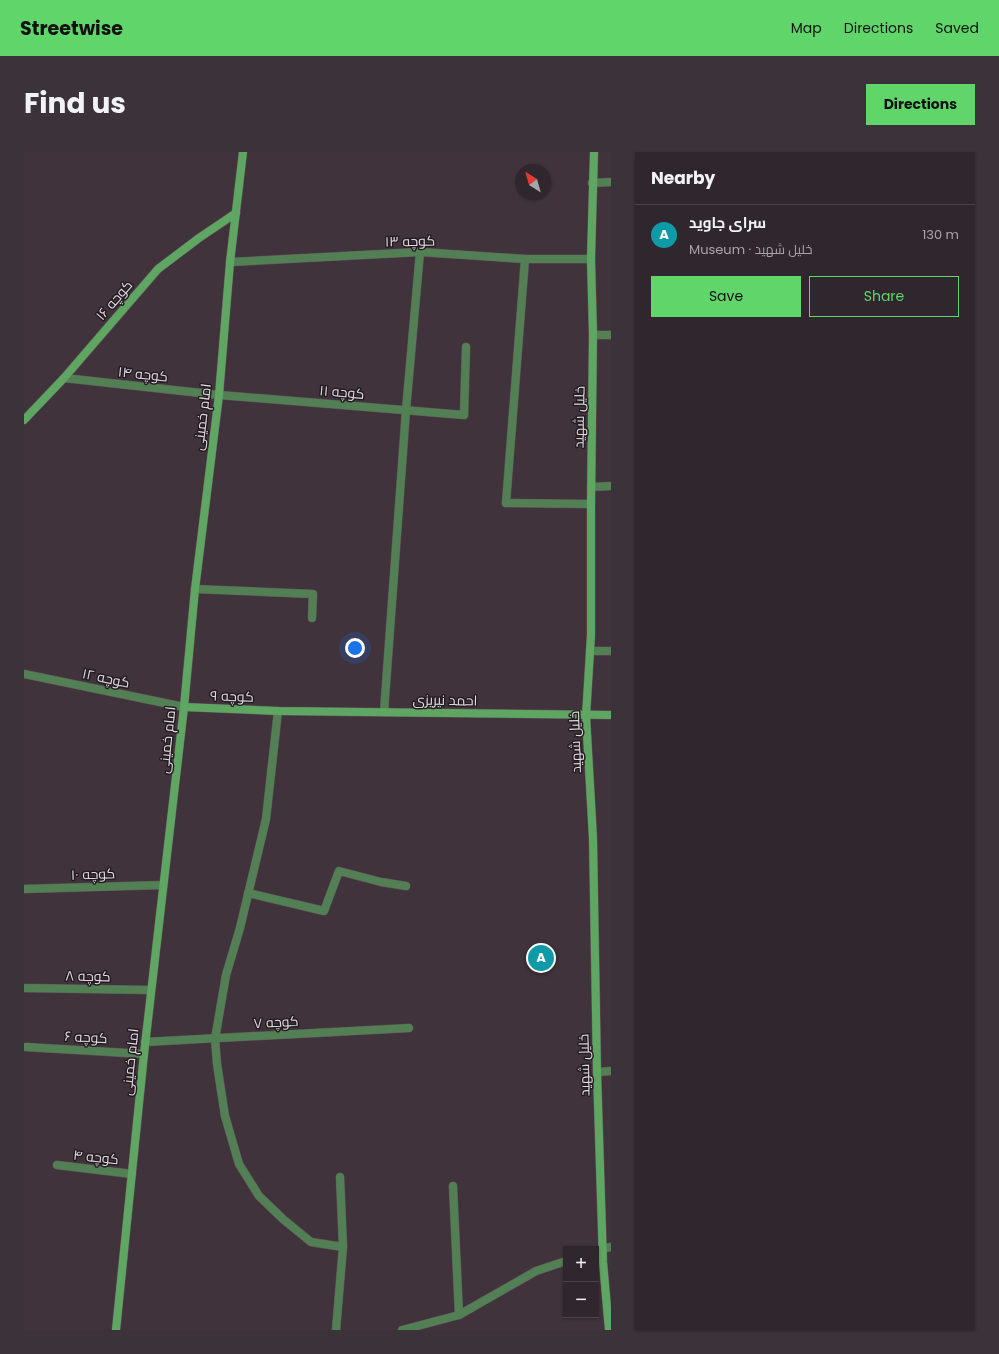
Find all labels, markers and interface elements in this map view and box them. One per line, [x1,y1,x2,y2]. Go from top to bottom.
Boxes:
text: Streetwise [20,15,123,42]
text: Map [791,18,822,38]
text: Directions [844,18,913,38]
text: Saved [935,18,979,38]
text: Find us [24,84,126,123]
button: Directions [866,84,975,125]
north arrow [515,164,551,200]
text: Nearby [651,166,715,190]
text: سرای جاوید [689,212,766,233]
text: A [659,225,669,244]
text: 130 m [922,225,959,244]
street label: کوچه ۱۳ [385,231,435,251]
text: Museum · خلیل شهید [689,240,812,259]
street label: کوچه ۱۶ [91,276,137,324]
button: Save [651,276,801,317]
button: Share [809,276,959,317]
street label: کوچه ۱۴ [117,361,169,387]
street label: کوچه ۱۱ [319,380,365,404]
street label: امام خمینی [188,382,216,452]
street label: خلیل شهید [568,386,590,448]
your location [345,638,365,658]
street label: کوچه ۱۲ [80,663,132,693]
street label: کوچه ۹ [210,685,254,707]
street label: احمد نیریزی [412,689,478,711]
street label: امام خمینی [154,706,180,774]
street label: خلیل شهید [564,711,586,773]
street label: کوچه ۱۰ [71,863,115,885]
pin: A [528,943,554,973]
street label: کوچه ۸ [65,966,111,986]
street label: کوچه ۷ [253,1011,299,1033]
street label: کوچه ۶ [64,1026,108,1048]
street label: امام خمینی [117,1028,143,1096]
street label: خلیل شهید [573,1034,595,1096]
street label: کوچه ۴ [72,1145,120,1169]
map controls [563,1246,599,1318]
button: + [563,1246,599,1282]
button: − [563,1282,599,1318]

